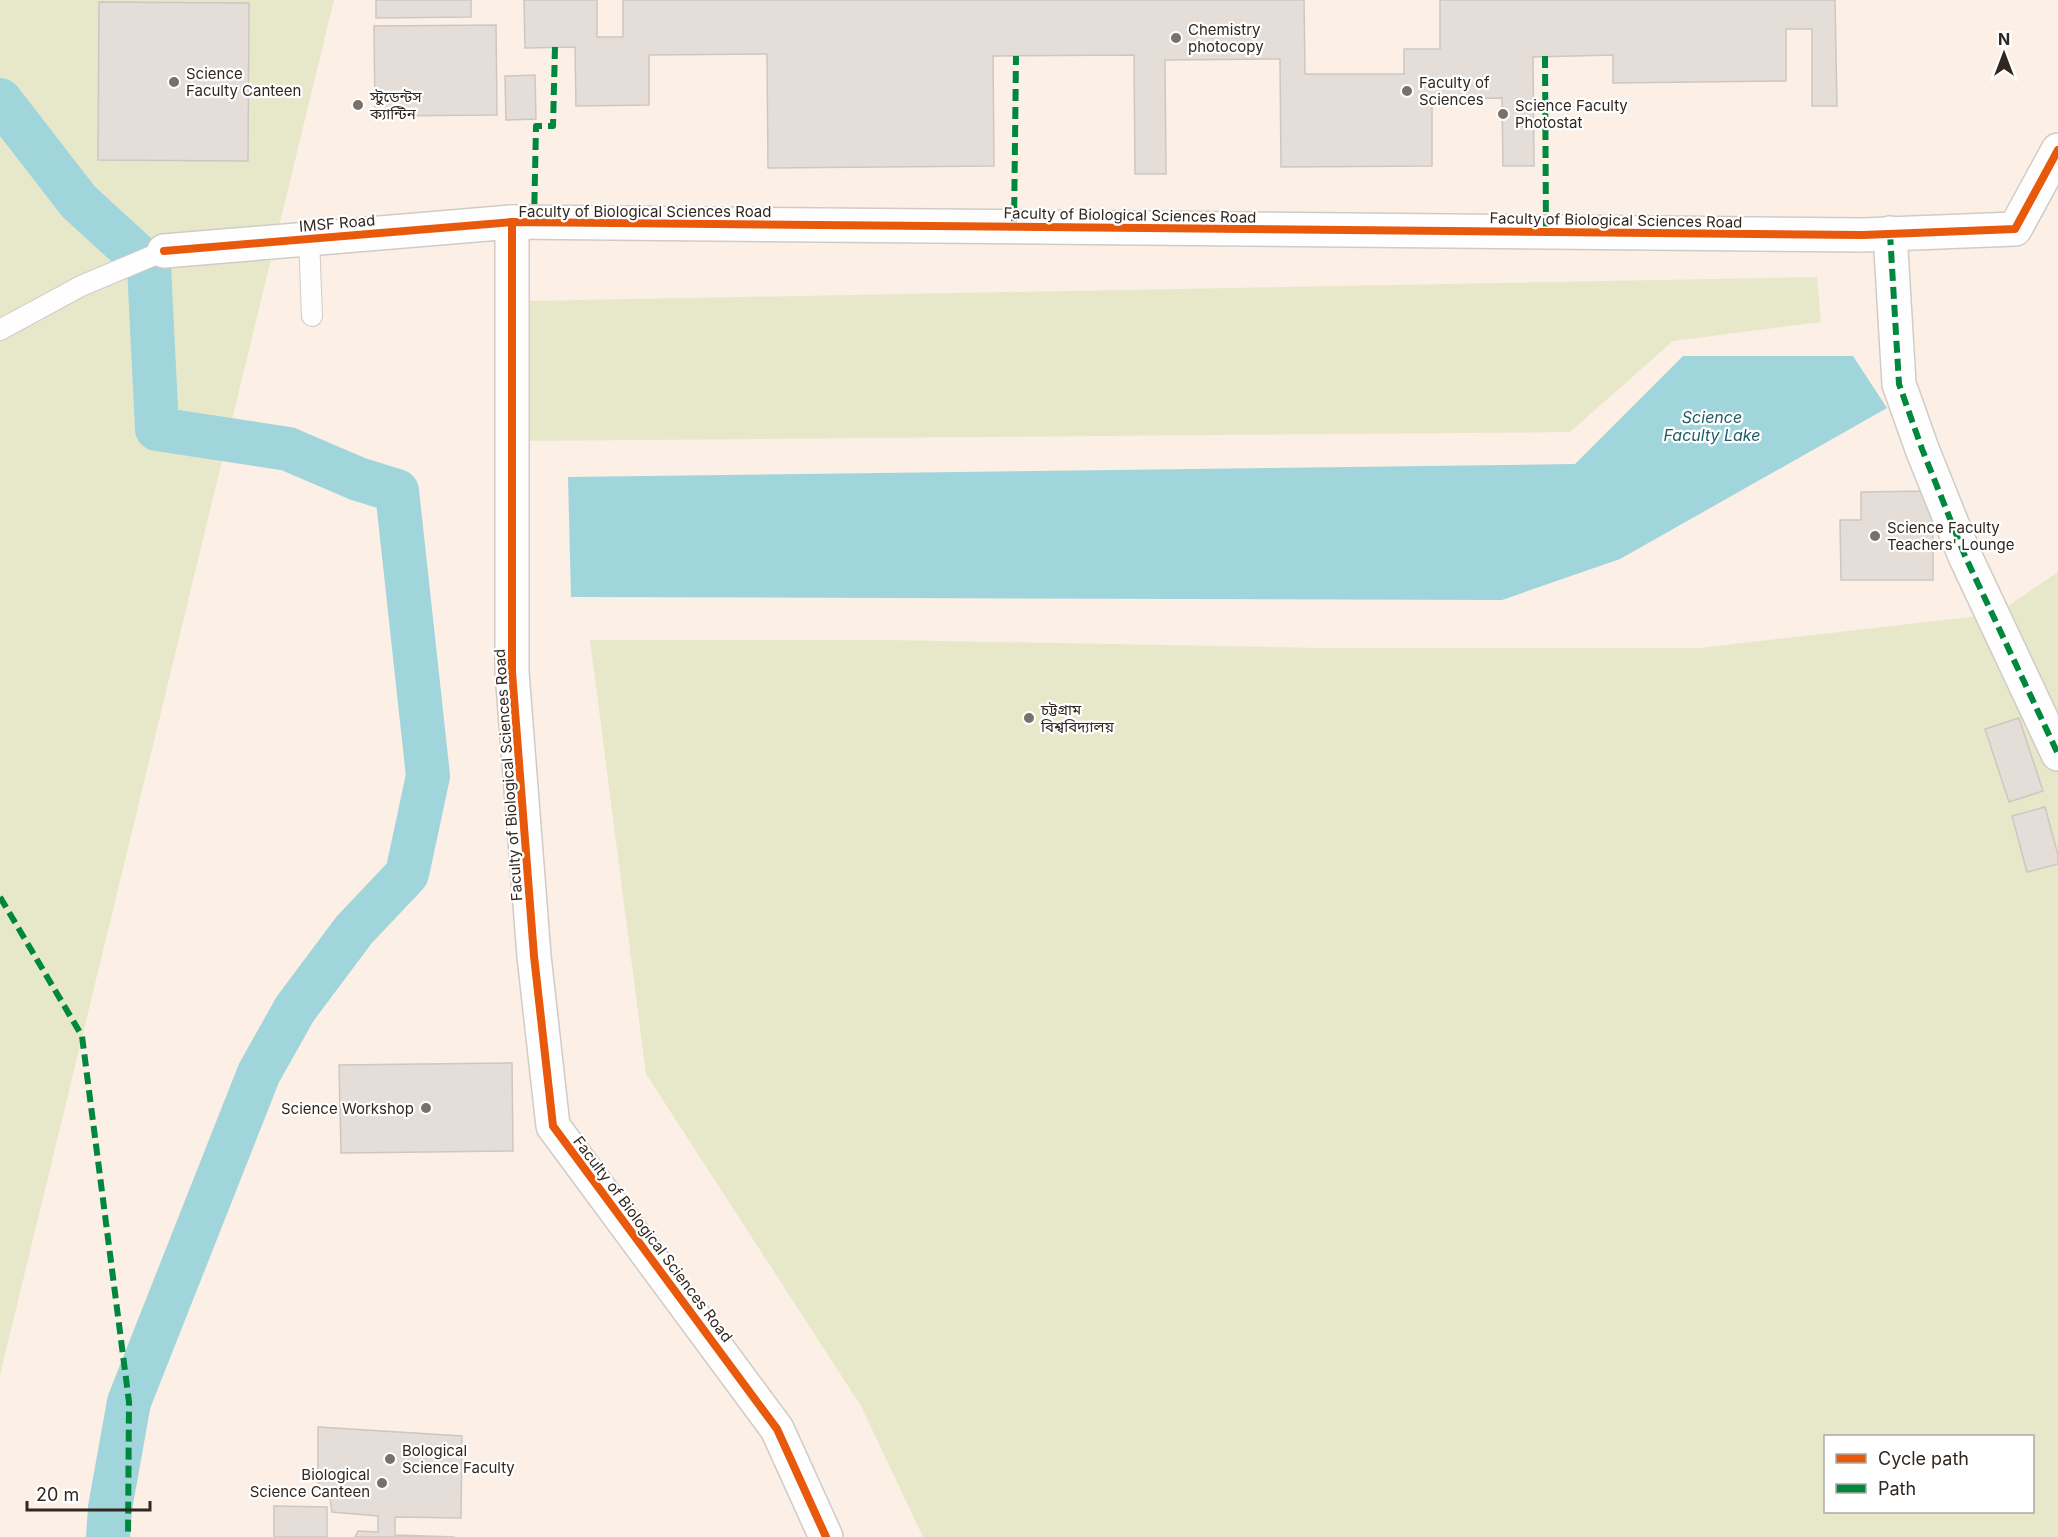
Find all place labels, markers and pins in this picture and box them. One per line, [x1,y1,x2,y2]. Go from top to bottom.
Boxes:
place label: Chemistry photocopy [1188,20,1264,56]
marker: Chemistry photocopy [1169,31,1183,45]
place label: Science Faculty Canteen [186,64,301,100]
place label: Faculty of Sciences [1419,73,1490,109]
marker: Science Faculty Canteen [167,75,181,89]
marker: Faculty of Sciences [1400,84,1414,98]
place label: স্টুডেন্টস ক্যান্টিন [369,87,422,123]
place label: Science Faculty Photostat [1515,96,1628,132]
marker: স্টুডেন্টস ক্যান্টিন [351,98,365,112]
marker: Science Faculty Photostat [1496,107,1510,121]
place label: Science Faculty Teachers' Lounge [1887,518,2014,554]
marker: Science Faculty Teachers' Lounge [1868,529,1882,543]
place label: চট্টগ্রাম বিশ্ববিদ্যালয় [1040,700,1114,736]
marker: চট্টগ্রাম বিশ্ববিদ্যালয় [1022,711,1036,725]
place label: Science Workshop [281,1099,414,1118]
marker: Science Workshop [419,1101,433,1115]
place label: Bological Science Faculty [402,1441,515,1477]
marker: Bological Science Faculty [383,1452,397,1466]
place label: Biological Science Canteen [250,1465,370,1501]
marker: Biological Science Canteen [375,1476,389,1490]

